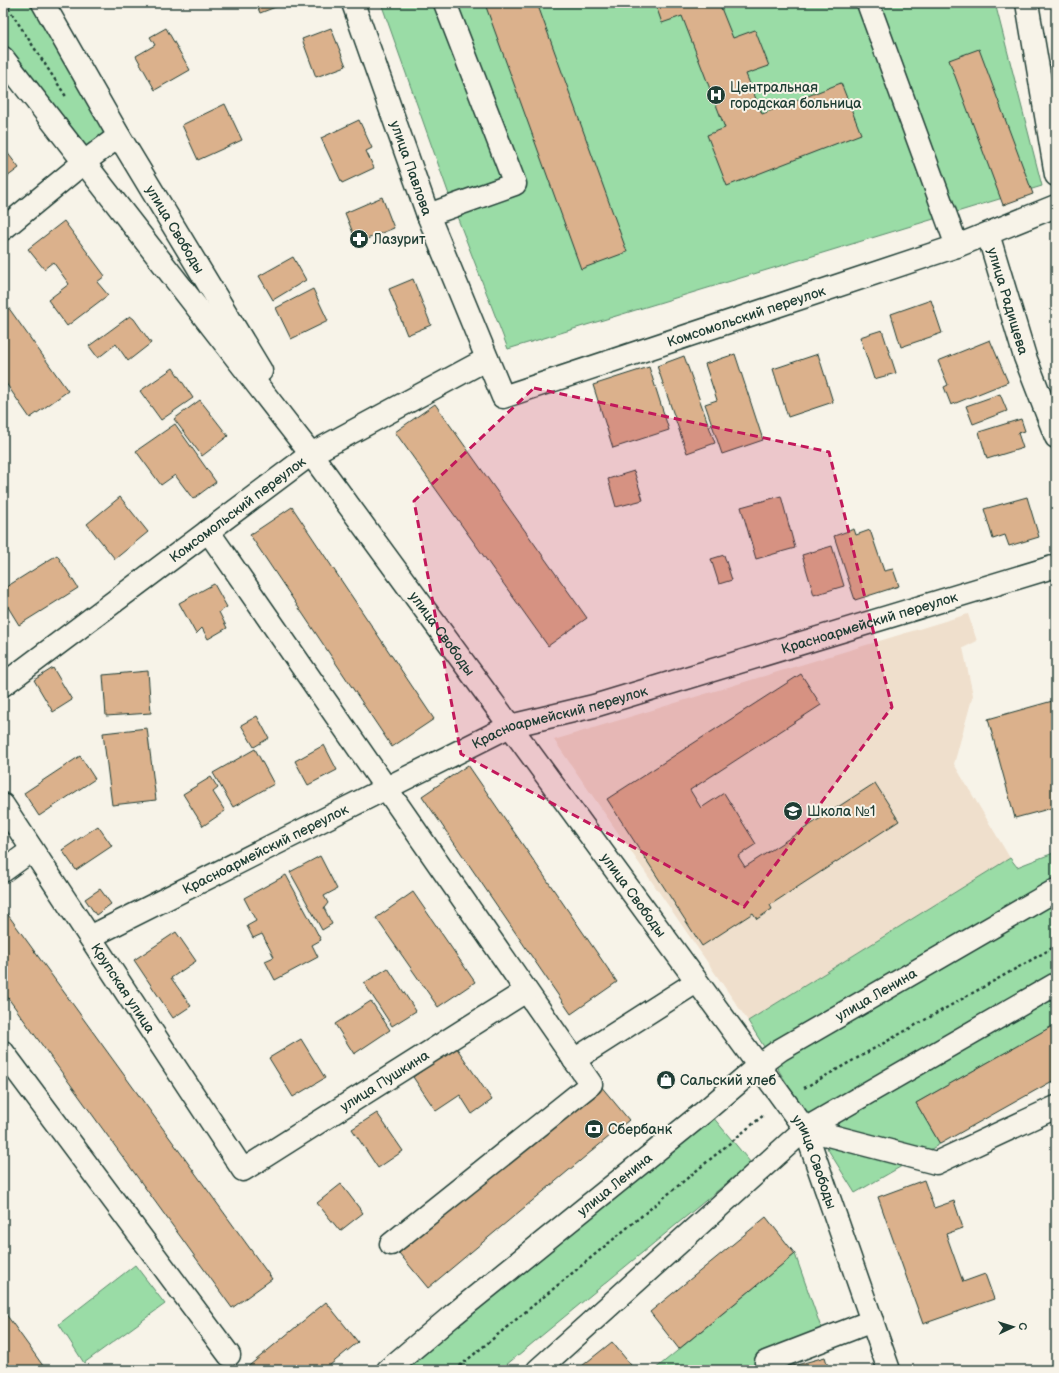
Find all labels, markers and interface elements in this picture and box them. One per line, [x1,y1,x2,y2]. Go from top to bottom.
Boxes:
place label: Центральная городская больница [730,79,862,112]
hospital icon: Центральная городская больница [705,84,727,106]
street label: улица Павлова [386,118,436,219]
street label: улица Свободы [142,182,208,277]
pharmacy icon: Лазурит [348,228,370,250]
place label: Лазурит [372,231,426,248]
street label: улица Радищева [984,246,1032,357]
street label: Комсомольский переулок [665,282,828,351]
street label: Комсомольский переулок [166,453,310,566]
street label: улица Свободы [406,588,478,679]
street label: Красноармейский переулок [779,588,960,658]
street label: Красноармейский переулок [469,682,650,753]
street label: Красноармейский переулок [180,800,352,898]
school or university icon: Школа №1 [782,800,804,822]
place label: Школа №1 [807,803,875,820]
street label: улица Свободы [597,850,670,940]
street label: Крупская улица [87,940,159,1037]
street label: улица Ленина [832,964,921,1025]
street label: улица Пушкина [337,1046,433,1115]
shop icon: Сальский хлеб [655,1069,677,1091]
place label: Сальский хлеб [680,1072,777,1089]
street label: улица Свободы [788,1111,840,1211]
bank icon: Сбербанк [583,1118,605,1140]
place label: Сбербанк [608,1121,673,1138]
street label: улица Ленина [574,1149,656,1220]
north arrow [993,1307,1033,1347]
text: С [1016,1322,1029,1331]

